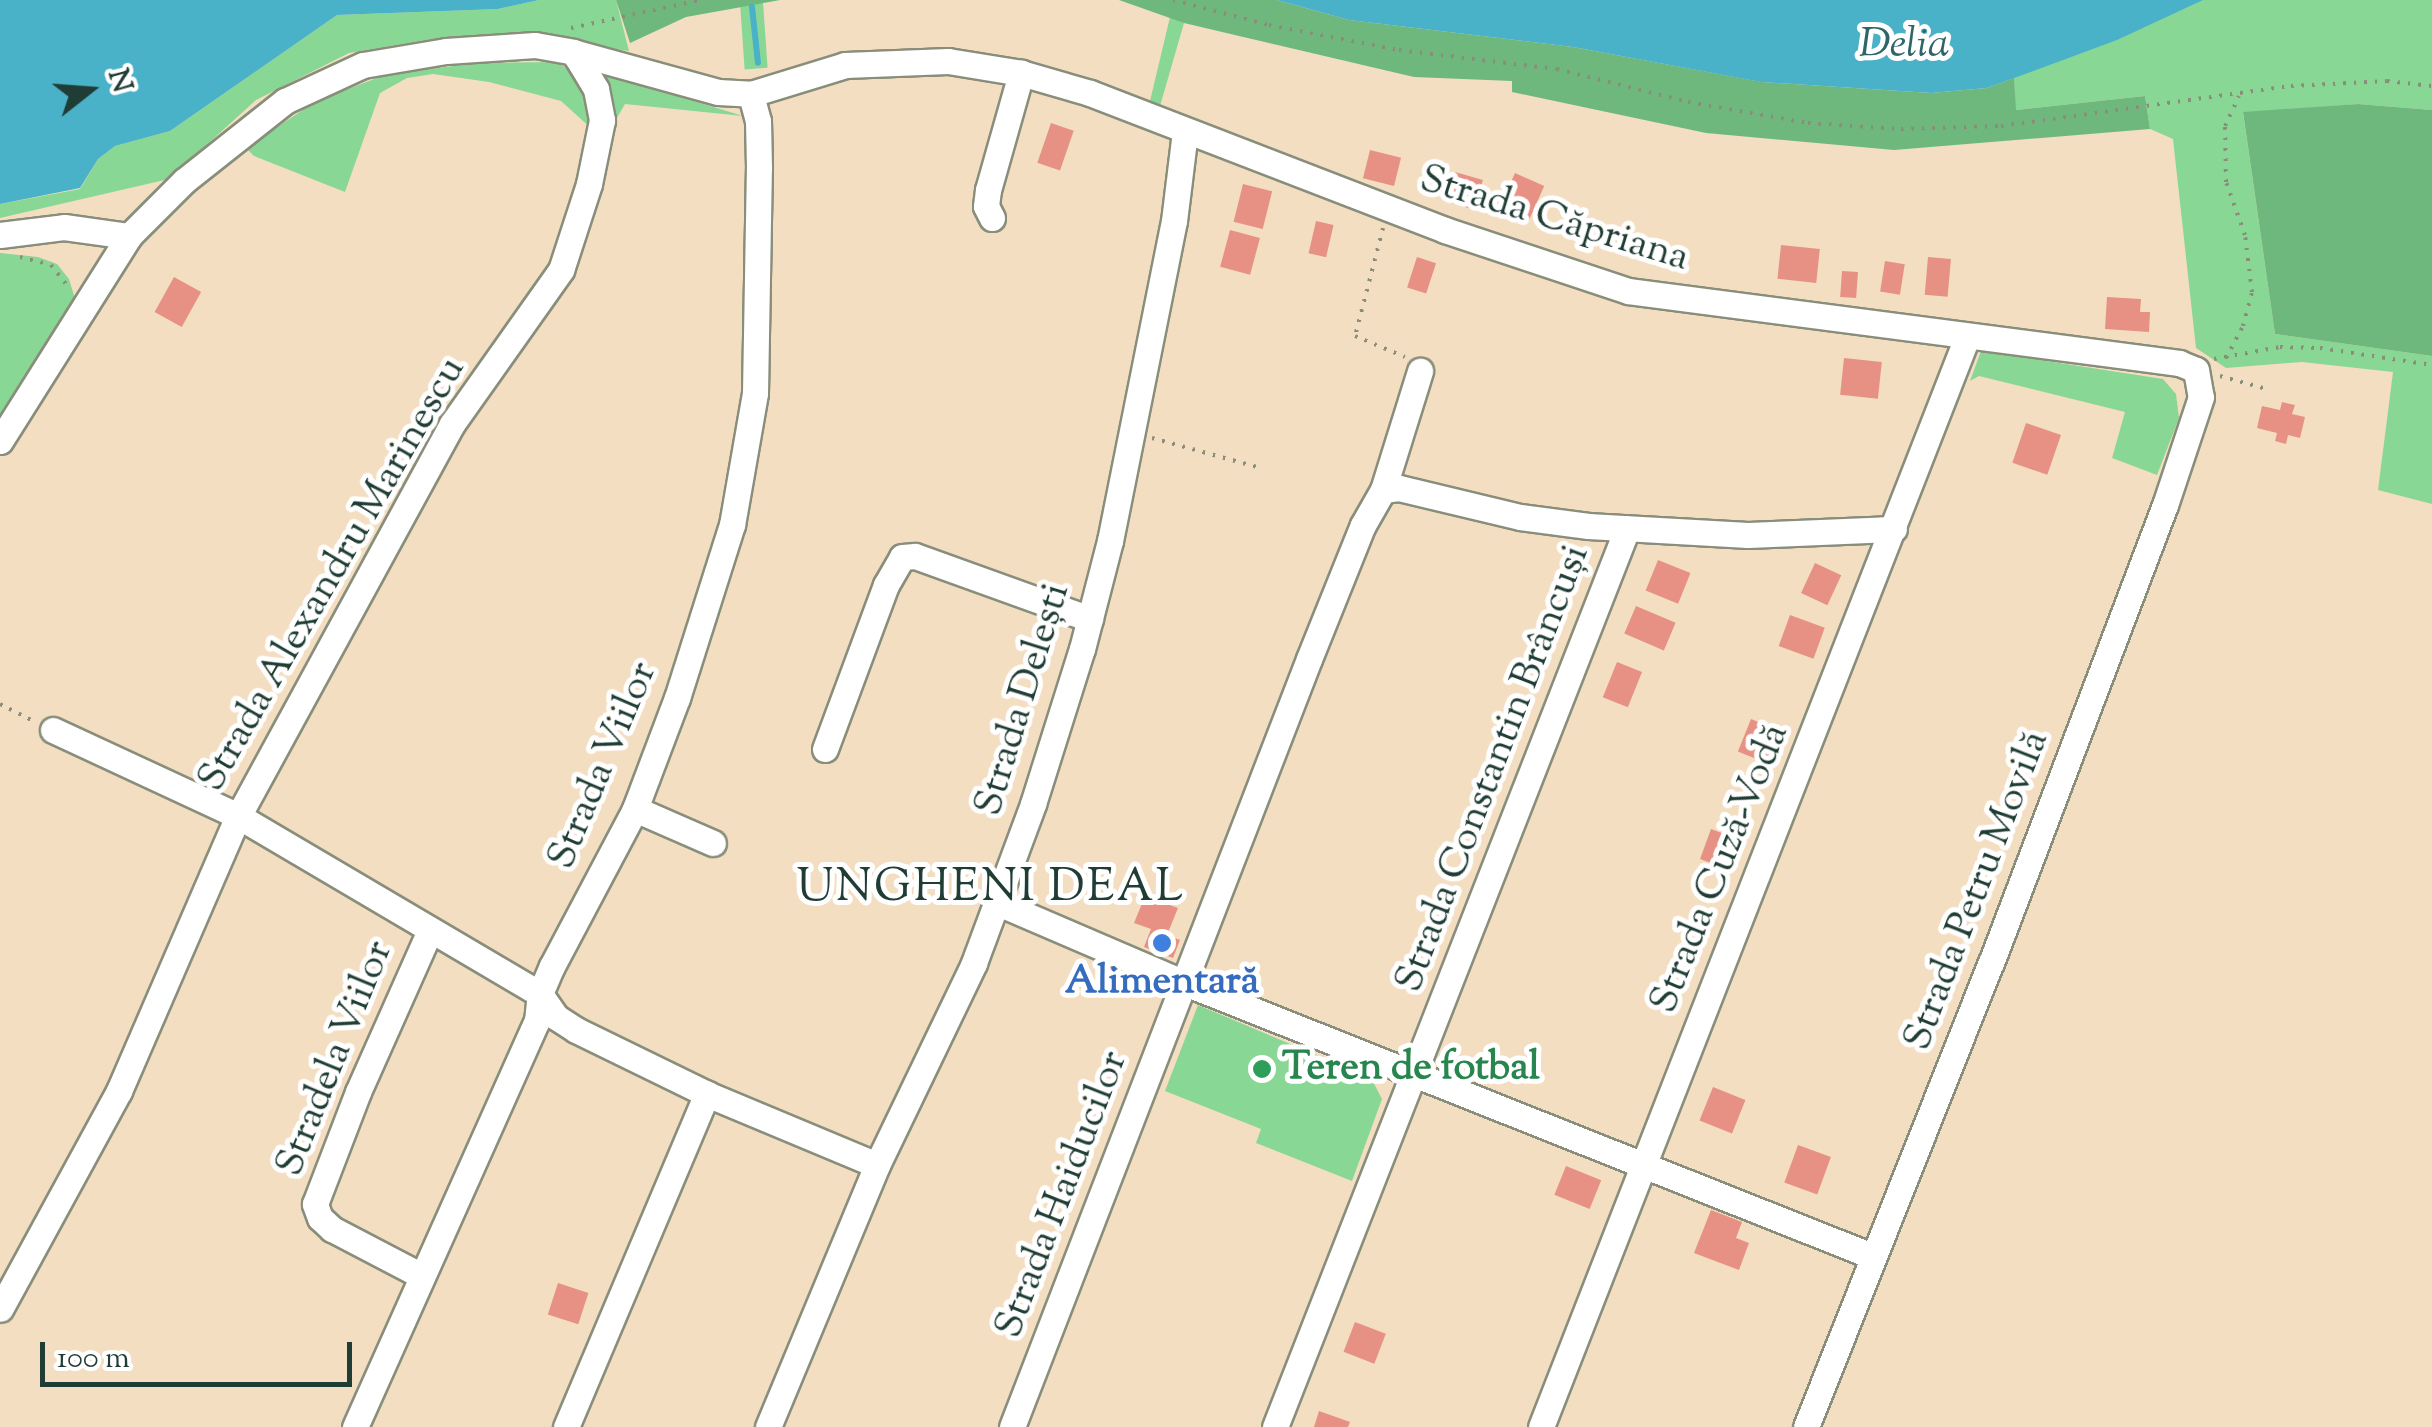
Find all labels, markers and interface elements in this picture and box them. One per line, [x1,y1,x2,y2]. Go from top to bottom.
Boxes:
water label: Delia [1859,21,1949,71]
north arrow [40,40,140,140]
text: N [96,65,141,98]
street label: Strada Căpriana [1414,156,1694,284]
street label: Strada Alexandru Marinescu [189,349,477,801]
street label: Strada Constantin Brâncuşi [1386,539,1602,999]
street label: Strada Delești [966,578,1082,822]
street label: Strada Viilor [539,655,669,877]
street label: Strada Cuză-Vodă [1641,717,1801,1021]
street label: Strada Petru Movilă [1895,725,2061,1057]
district label: UNGHENI DEAL [797,863,1185,917]
marker: Alimentară [1151,932,1173,954]
street label: Stradela Viilor [267,934,405,1184]
place label: Alimentară [1065,959,1259,1007]
street label: Strada Haiducilor [986,1045,1140,1345]
place label: Teren de fotbal [1282,1045,1540,1093]
marker: Teren de fotbal [1251,1058,1273,1080]
scale bar [45,1322,358,1384]
text: 100 m [57,1338,130,1381]

